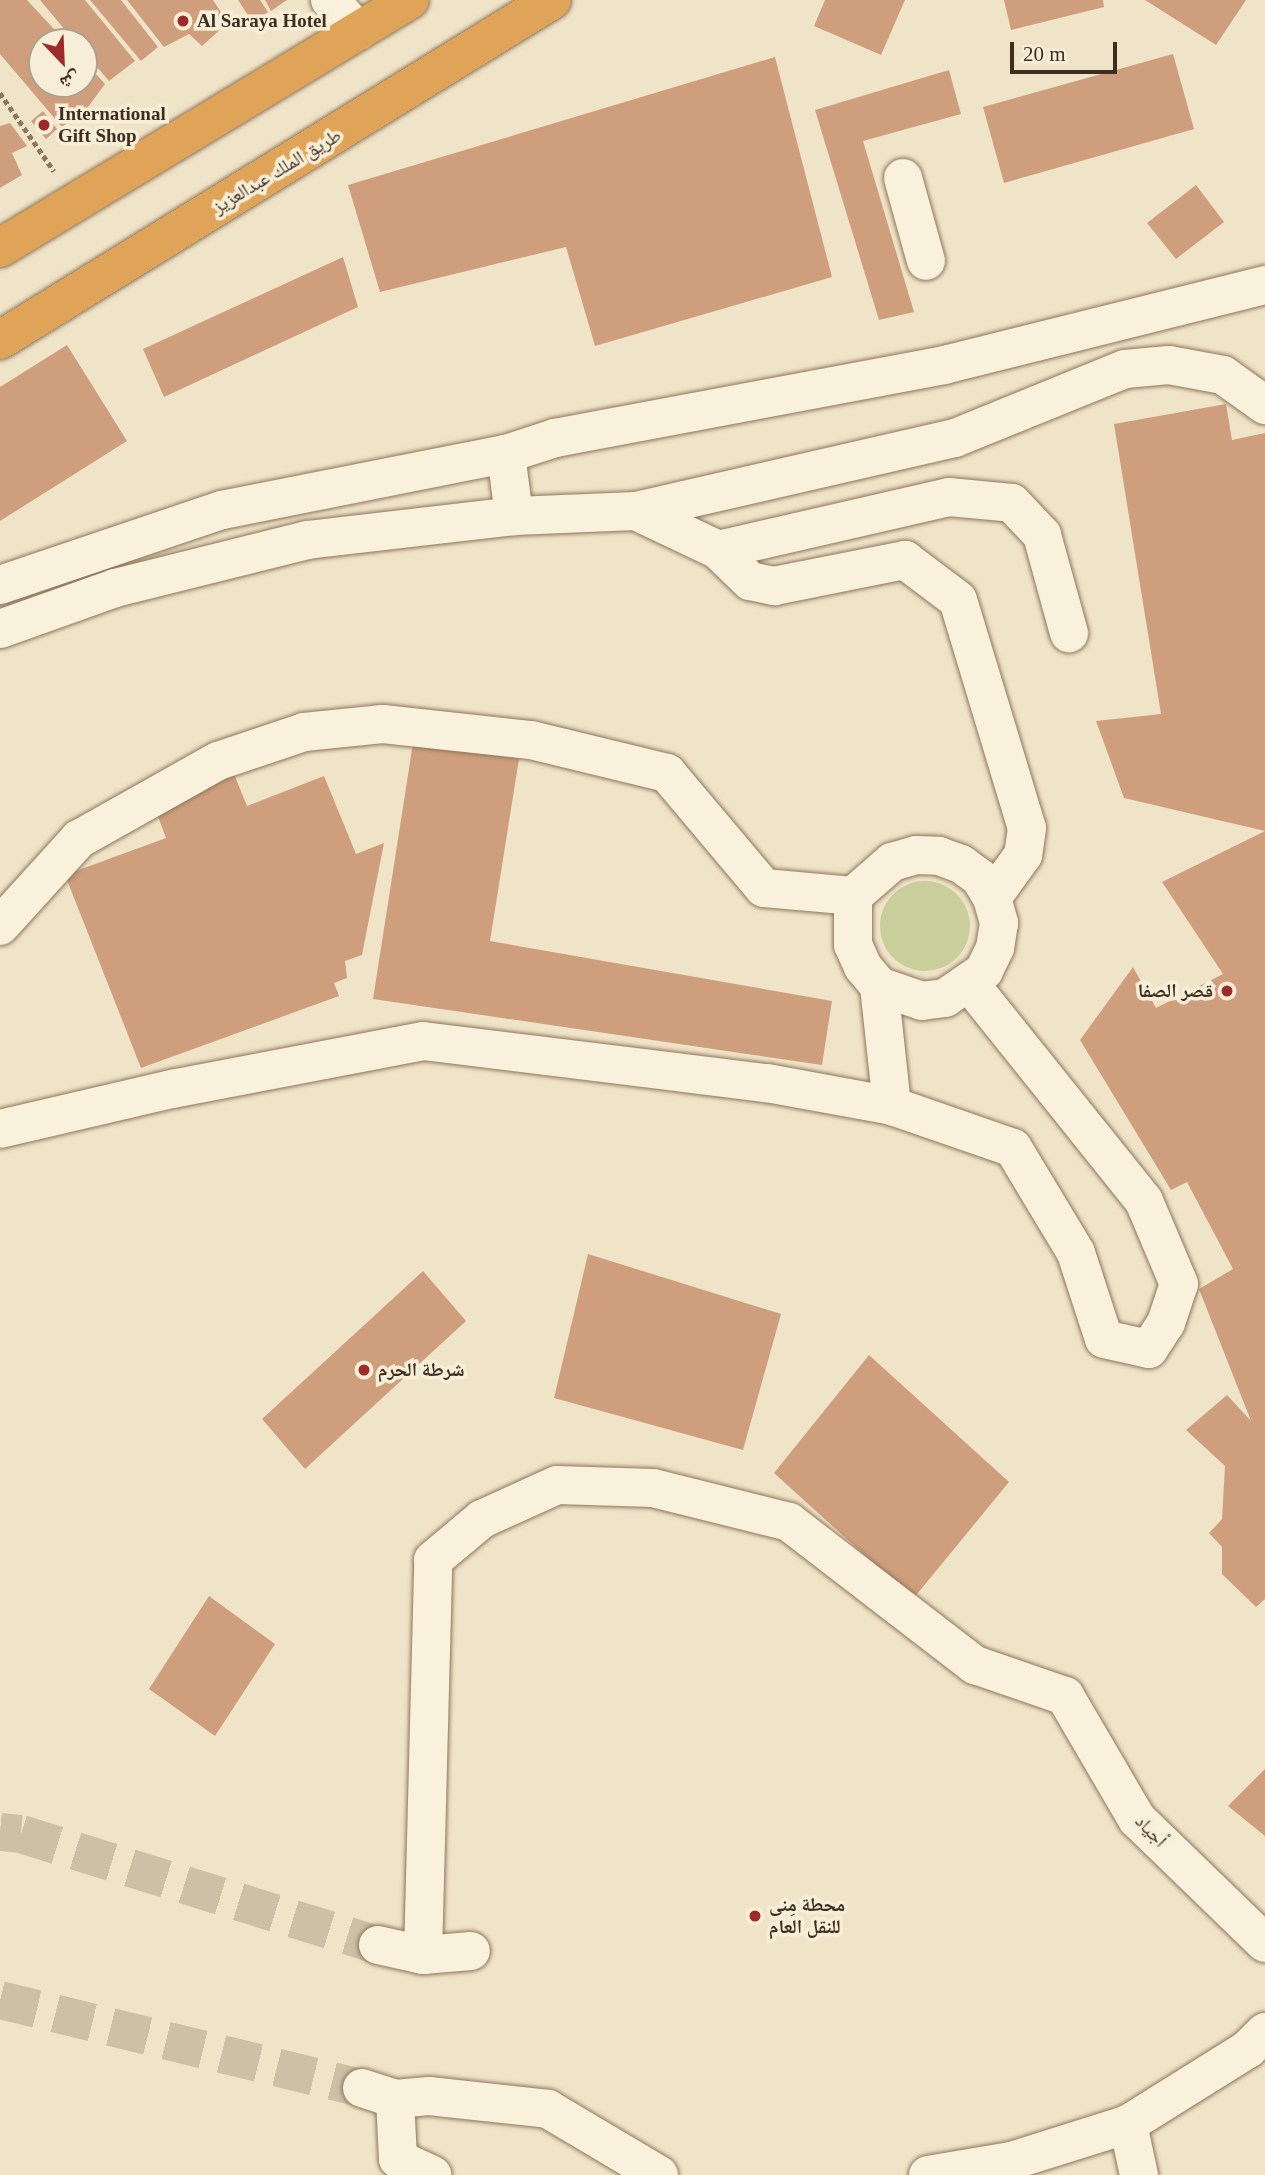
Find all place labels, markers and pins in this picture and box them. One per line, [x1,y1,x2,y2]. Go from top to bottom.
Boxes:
place label: Al Saraya Hotel [197,10,327,32]
marker: Al Saraya Hotel [175,13,191,29]
place label: International Gift Shop [58,103,166,147]
marker: International Gift Shop [36,117,52,133]
place label: قصر الصفا [1138,980,1213,1002]
marker: قصر الصفا [1219,983,1235,999]
place label: شرطة الحرم [378,1359,465,1381]
marker: شرطة الحرم [356,1362,372,1378]
place label: محطة مِنى للنقل العام [769,1894,845,1938]
marker: محطة مِنى للنقل العام [747,1908,763,1924]

